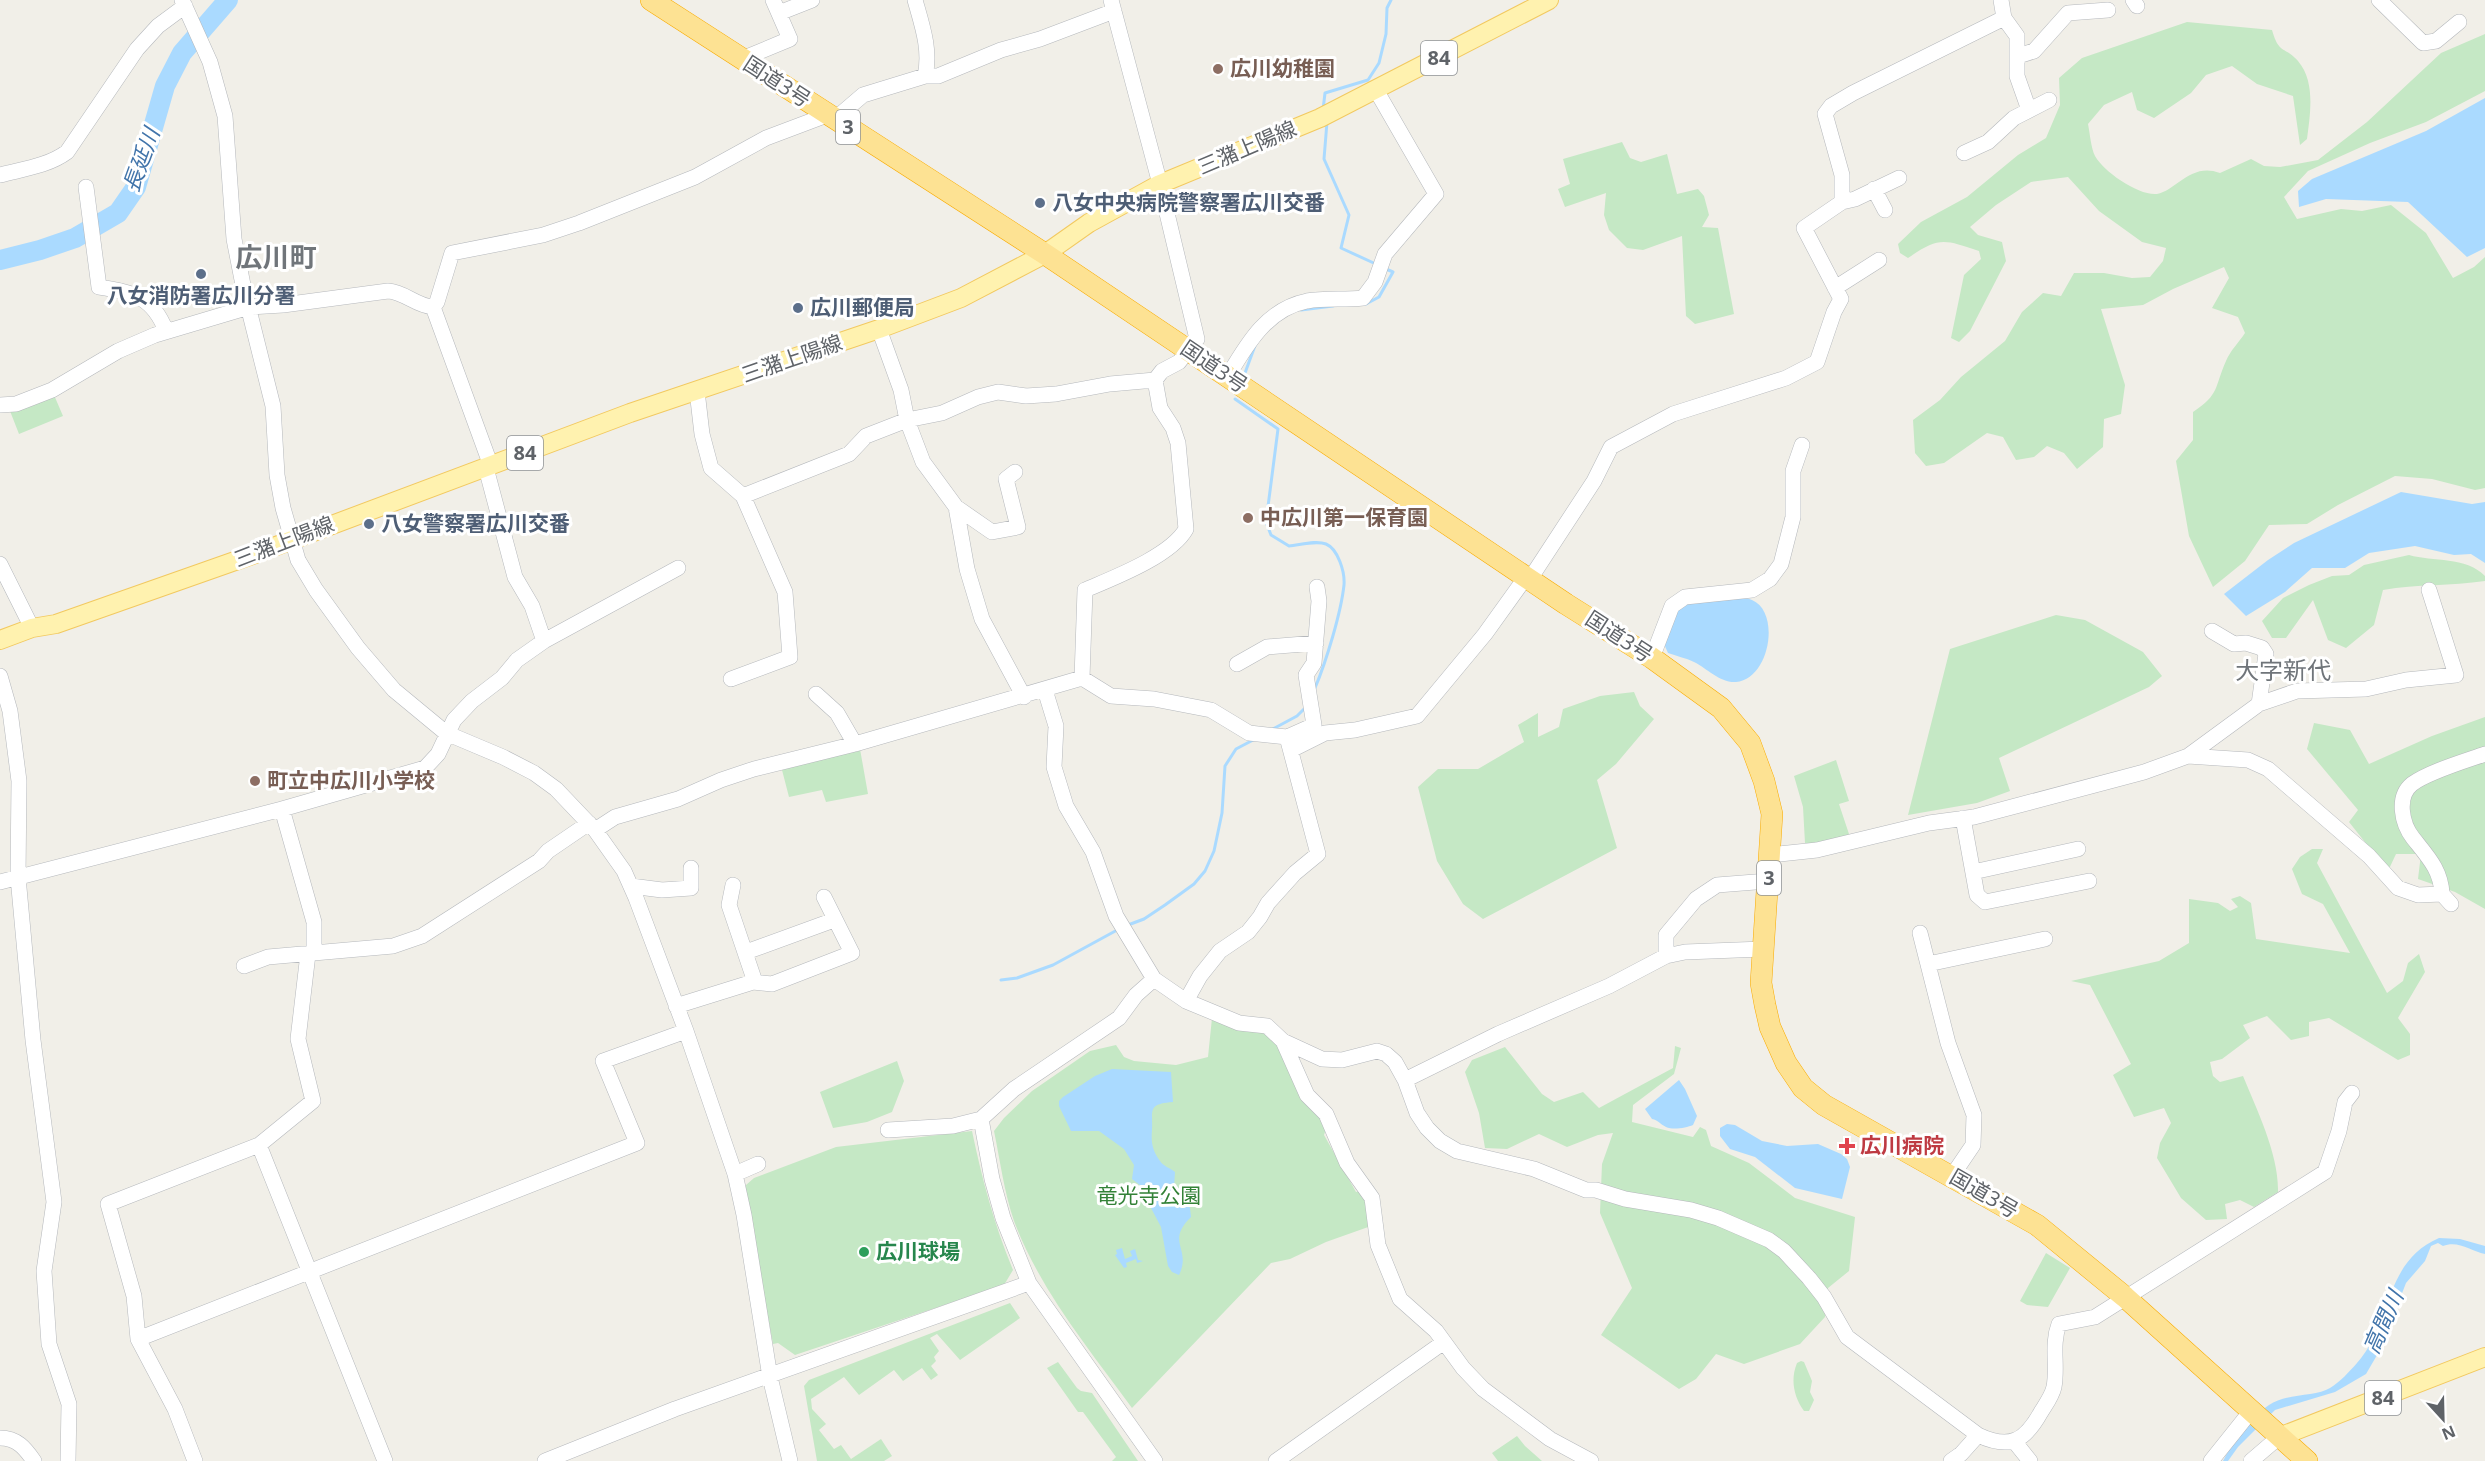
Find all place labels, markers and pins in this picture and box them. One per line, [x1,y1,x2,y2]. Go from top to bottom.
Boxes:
place label: 広川幼稚園 [1230,54,1335,82]
marker: 広川幼稚園 [1211,62,1225,76]
place label: 八女中央病院警察署広川交番 [1052,188,1325,216]
marker: 八女中央病院警察署広川交番 [1033,196,1047,210]
marker: 八女消防署広川分署 [194,267,208,281]
place label: 八女消防署広川分署 [107,281,296,309]
place label: 広川郵便局 [810,293,915,321]
marker: 広川郵便局 [791,301,805,315]
place label: 中広川第一保育園 [1260,503,1428,531]
place label: 八女警察署広川交番 [381,509,570,537]
marker: 中広川第一保育園 [1241,511,1255,525]
marker: 八女警察署広川交番 [362,517,376,531]
place label: 町立中広川小学校 [267,766,435,794]
marker: 町立中広川小学校 [248,774,262,788]
place label: 広川病院 [1860,1131,1944,1159]
marker: 広川病院 [1838,1137,1856,1155]
place label: 広川球場 [876,1237,960,1265]
marker: 広川球場 [857,1245,871,1259]

